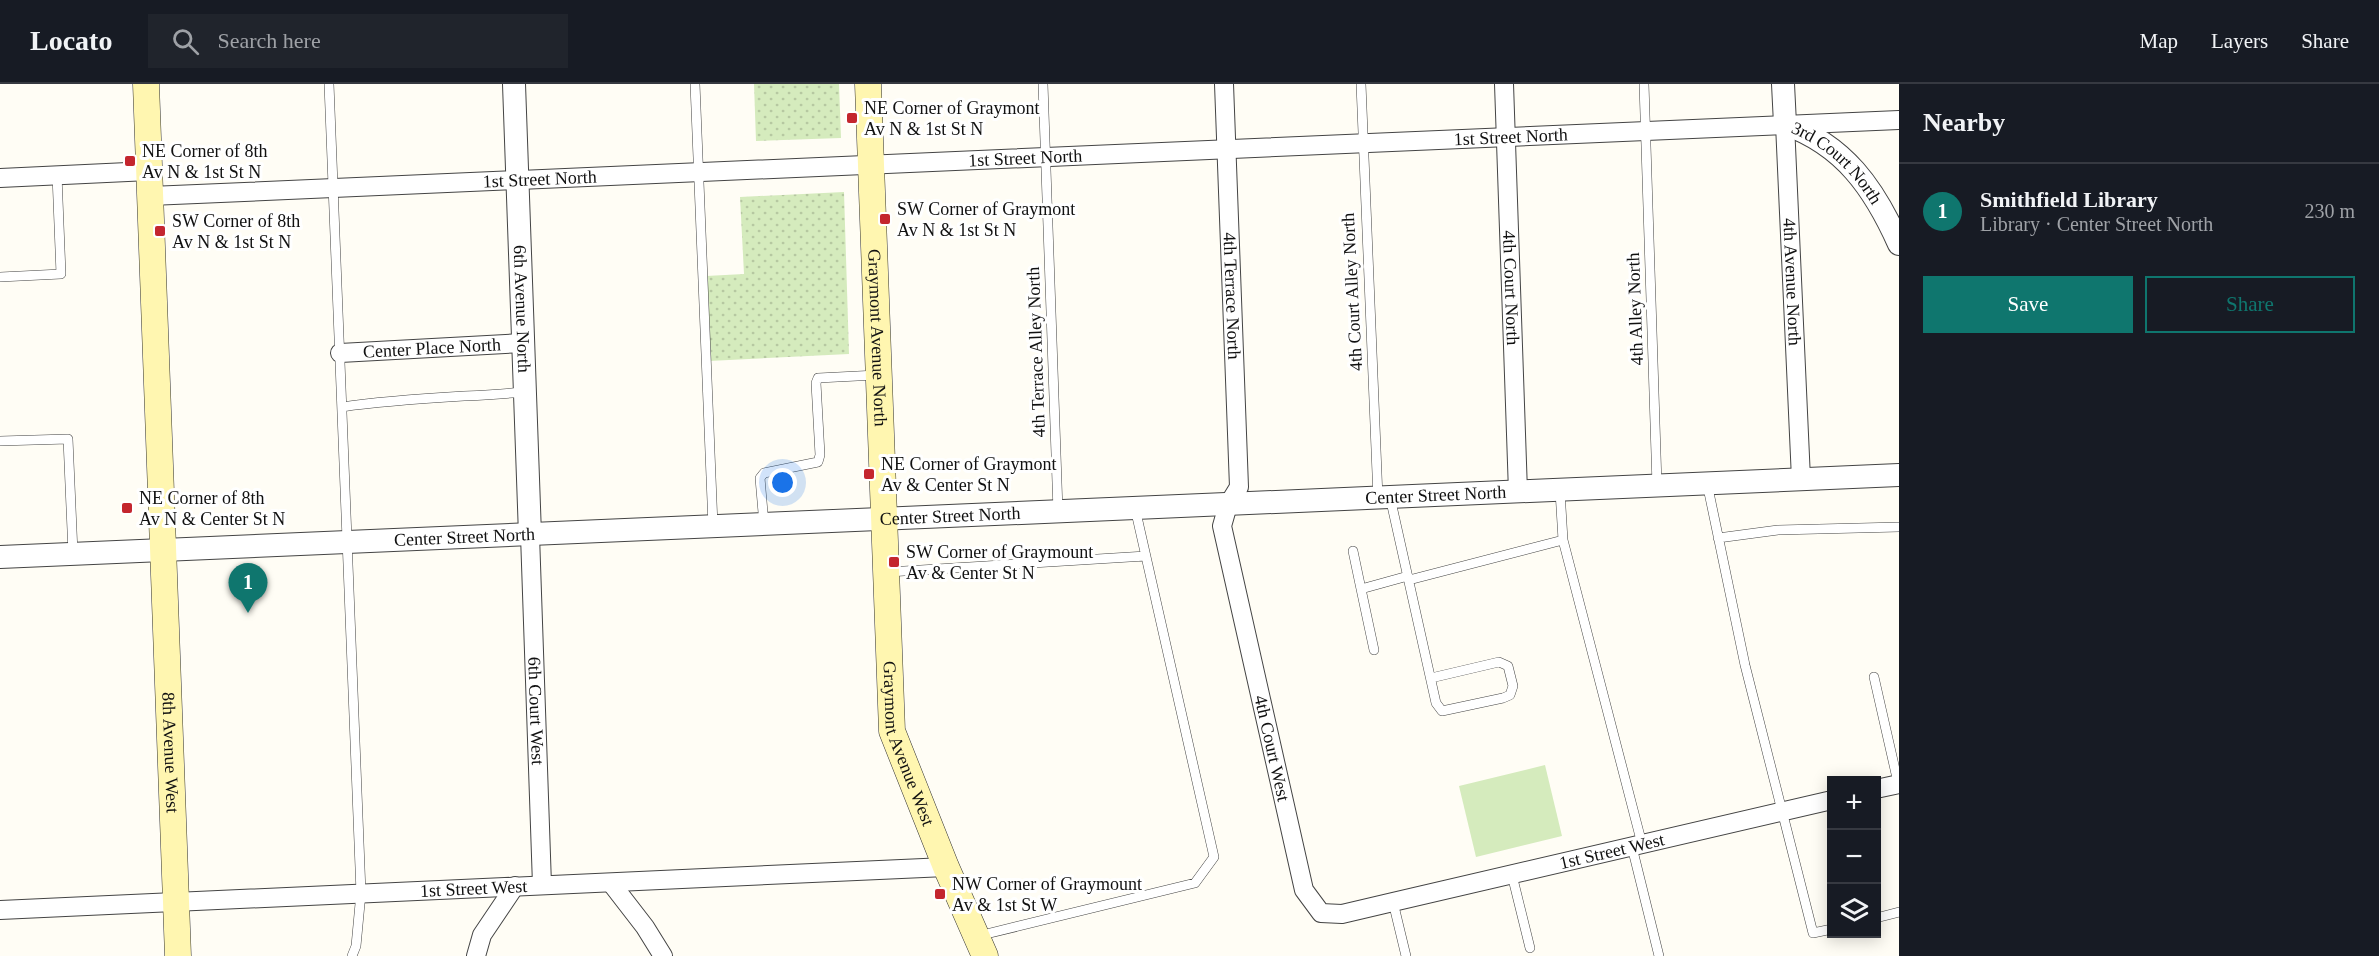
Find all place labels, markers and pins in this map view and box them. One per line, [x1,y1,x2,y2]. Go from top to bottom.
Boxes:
place label: NE Corner of Graymont Av N & 1st St N [864,98,1039,139]
marker: NE Corner of Graymont Av N & 1st St N [845,111,859,125]
place label: NE Corner of 8th Av N & 1st St N [142,141,267,182]
marker: NE Corner of 8th Av N & 1st St N [123,154,137,168]
place label: SW Corner of Graymont Av N & 1st St N [897,199,1075,240]
place label: SW Corner of 8th Av N & 1st St N [172,211,300,252]
marker: SW Corner of Graymont Av N & 1st St N [878,212,892,226]
marker: SW Corner of 8th Av N & 1st St N [153,224,167,238]
place label: NE Corner of Graymont Av & Center St N [881,454,1056,495]
marker: NE Corner of Graymont Av & Center St N [862,467,876,481]
place label: NE Corner of 8th Av N & Center St N [139,488,285,529]
marker: NE Corner of 8th Av N & Center St N [120,501,134,515]
place label: SW Corner of Graymount Av & Center St N [906,542,1093,583]
marker: SW Corner of Graymount Av & Center St N [887,555,901,569]
pin: 1 [228,564,268,613]
place label: NW Corner of Graymount Av & 1st St W [952,874,1142,915]
marker: NW Corner of Graymount Av & 1st St W [933,887,947,901]

